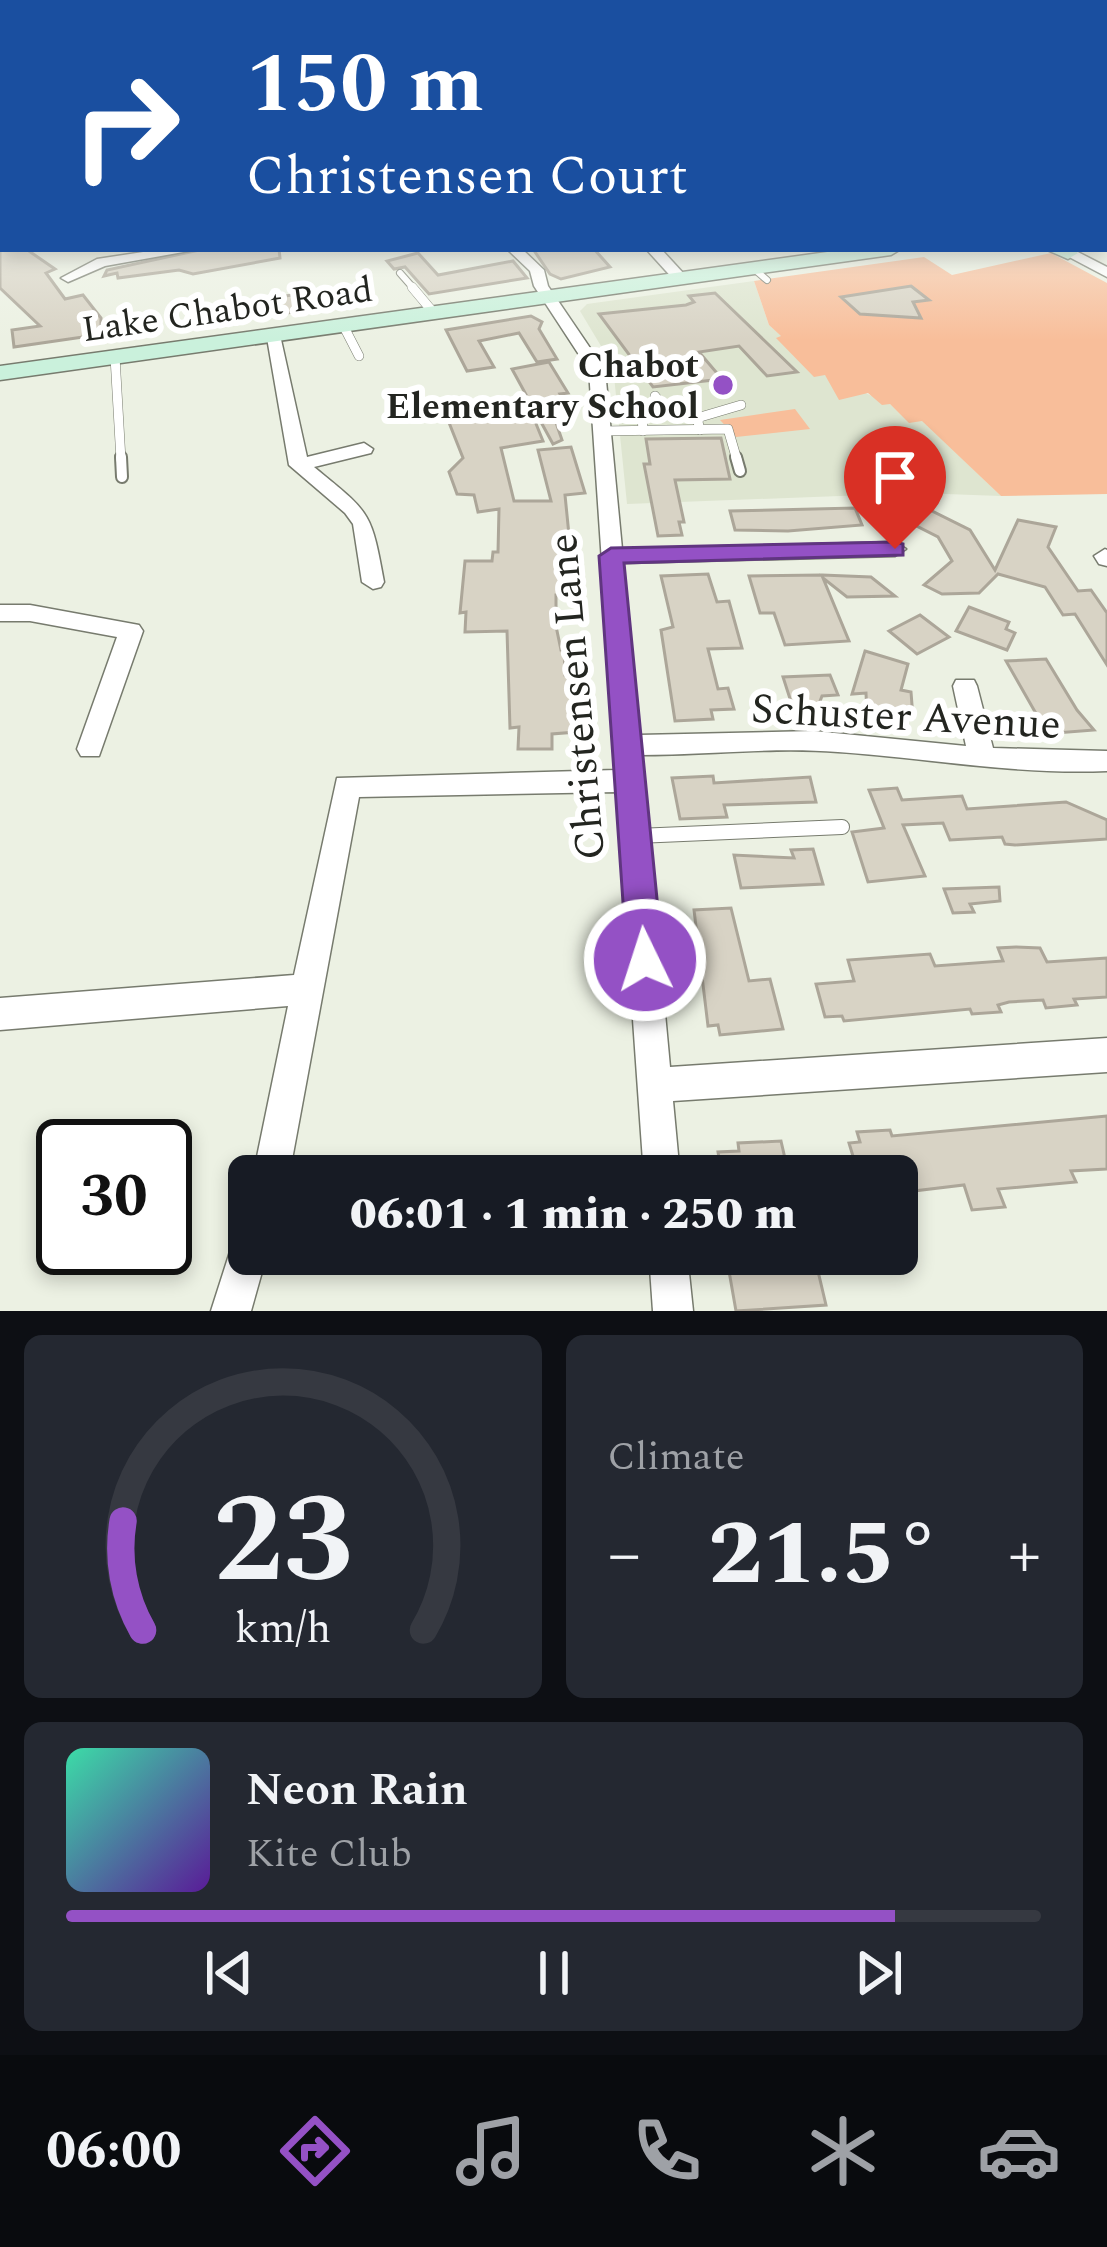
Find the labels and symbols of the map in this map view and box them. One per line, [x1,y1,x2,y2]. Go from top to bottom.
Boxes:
street label: Lake Chabot Road [78,263,376,358]
place label: Chabot Elementary School [386,339,699,435]
marker: Chabot Elementary School [710,372,736,398]
pin [844,426,946,549]
street label: Christensen Lane [532,531,623,863]
street label: Schuster Avenue [749,678,1062,757]
position arrow [582,897,708,1023]
speed limit sign: 30 [36,1119,192,1275]

